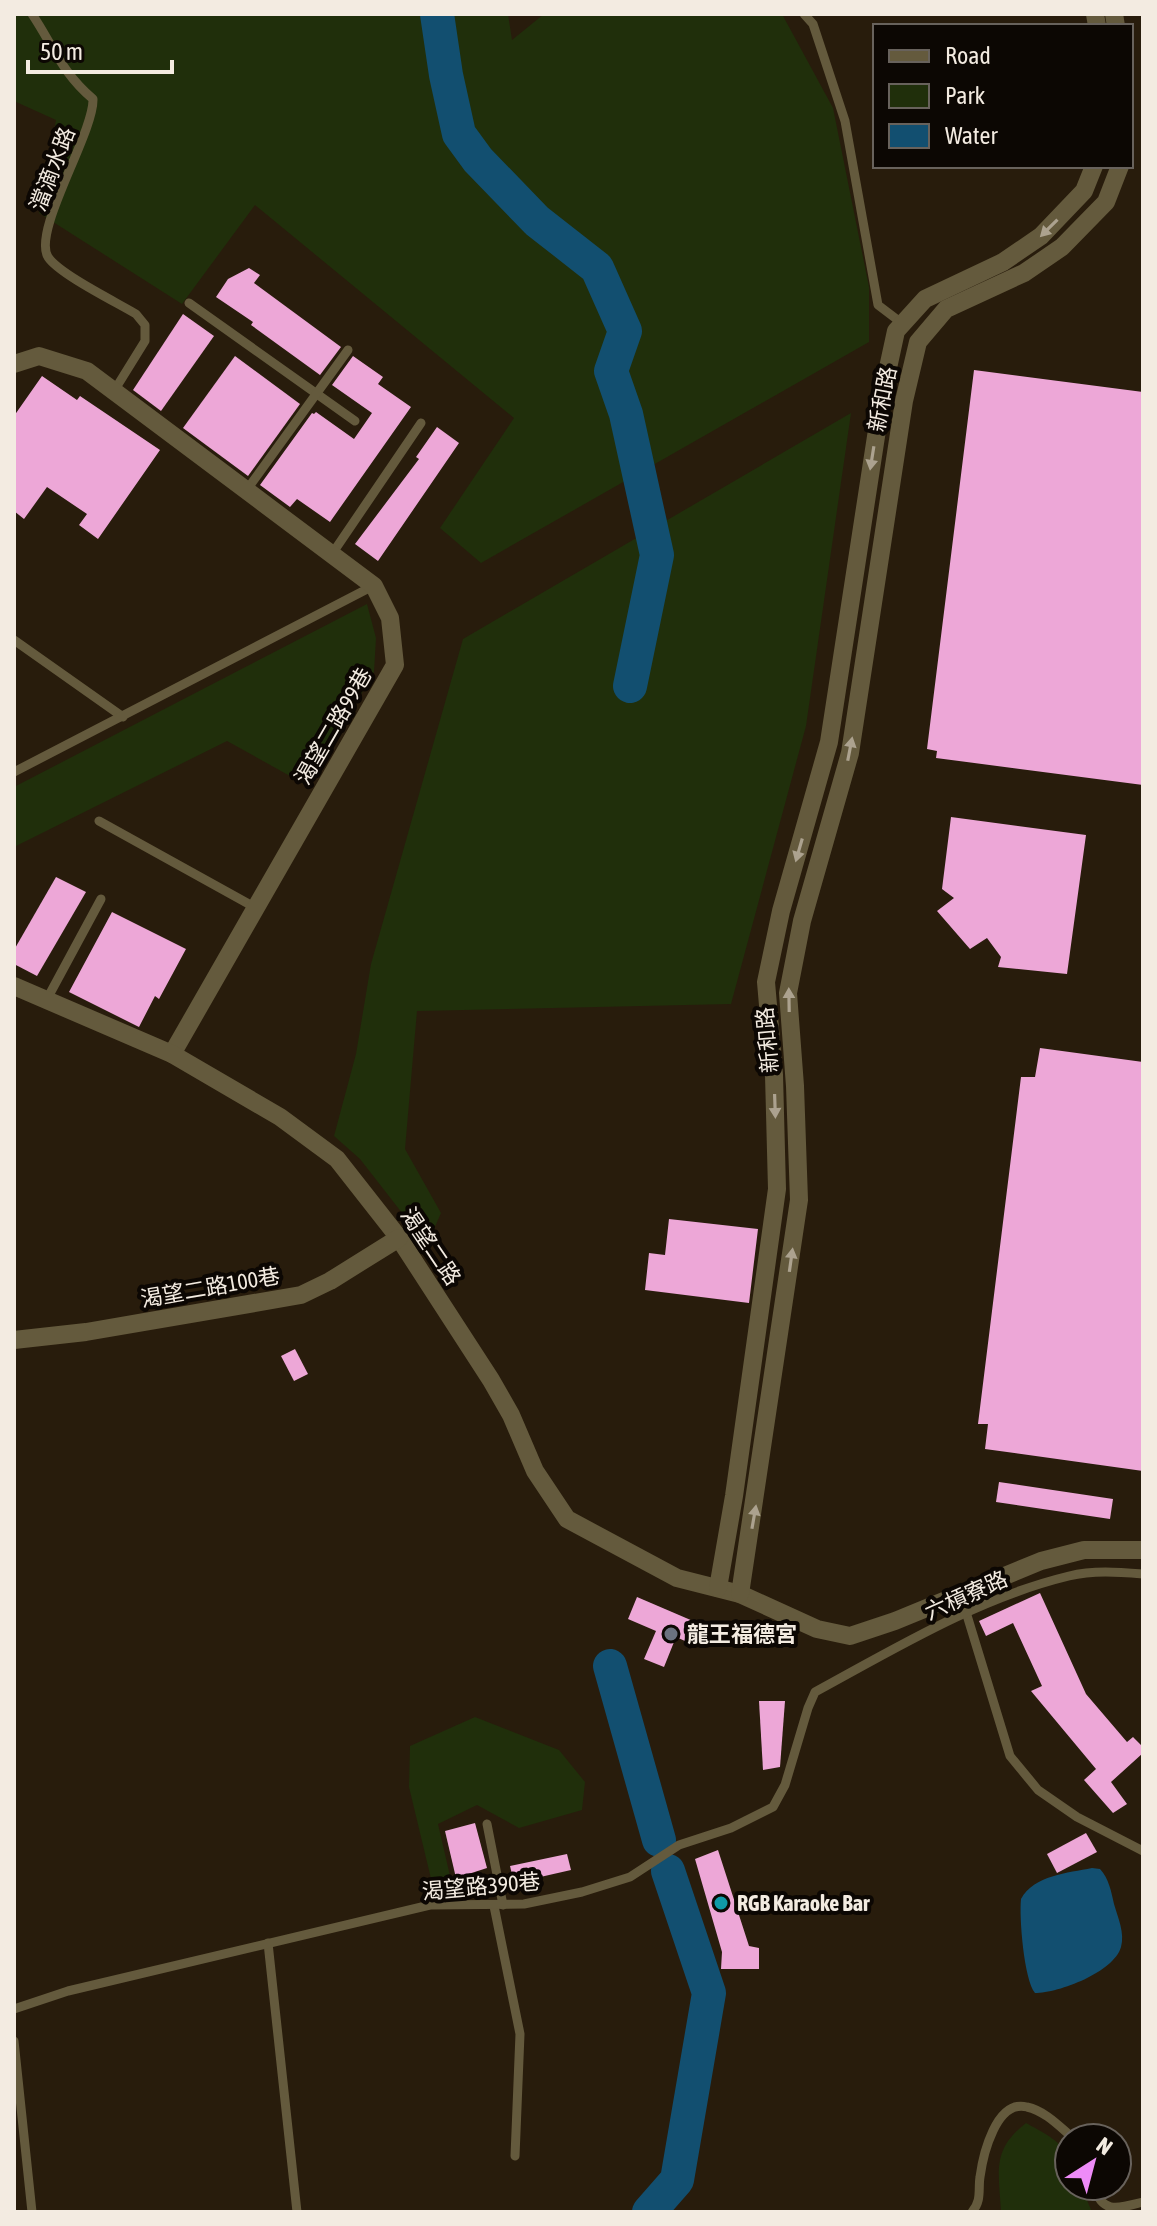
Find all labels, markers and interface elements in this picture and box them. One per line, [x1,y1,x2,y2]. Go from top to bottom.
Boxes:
scale bar [28,24,172,74]
legend [873,24,1133,168]
text: 50 m [40,38,83,65]
text: Road [945,42,991,69]
text: Park [945,82,986,109]
text: Water [945,122,998,149]
street label: 澢滴水路 [24,123,80,215]
one-way arrow [1040,218,1059,237]
street label: 新和路 [863,364,901,434]
one-way arrow [866,446,878,471]
street label: 渴望二路99巷 [289,663,377,789]
one-way arrow [845,736,857,761]
one-way arrow [792,839,805,863]
one-way arrow [783,987,795,1013]
street label: 新和路 [751,1006,783,1074]
one-way arrow [768,1094,781,1119]
street label: 渴望二路 [396,1202,466,1290]
one-way arrow [785,1247,798,1272]
street label: 渴望二路100巷 [138,1262,282,1312]
one-way arrow [748,1504,760,1529]
street label: 六槓寮路 [921,1565,1011,1625]
place label: 龍王福德宮 [687,1621,797,1647]
marker: 龍王福德宮 [662,1625,680,1643]
street label: 渴望路390巷 [421,1868,541,1904]
place label: RGB Karaoke Bar [737,1890,870,1916]
marker: RGB Karaoke Bar [712,1894,730,1912]
north arrow [1053,2122,1133,2202]
text: N [1092,2131,1118,2160]

